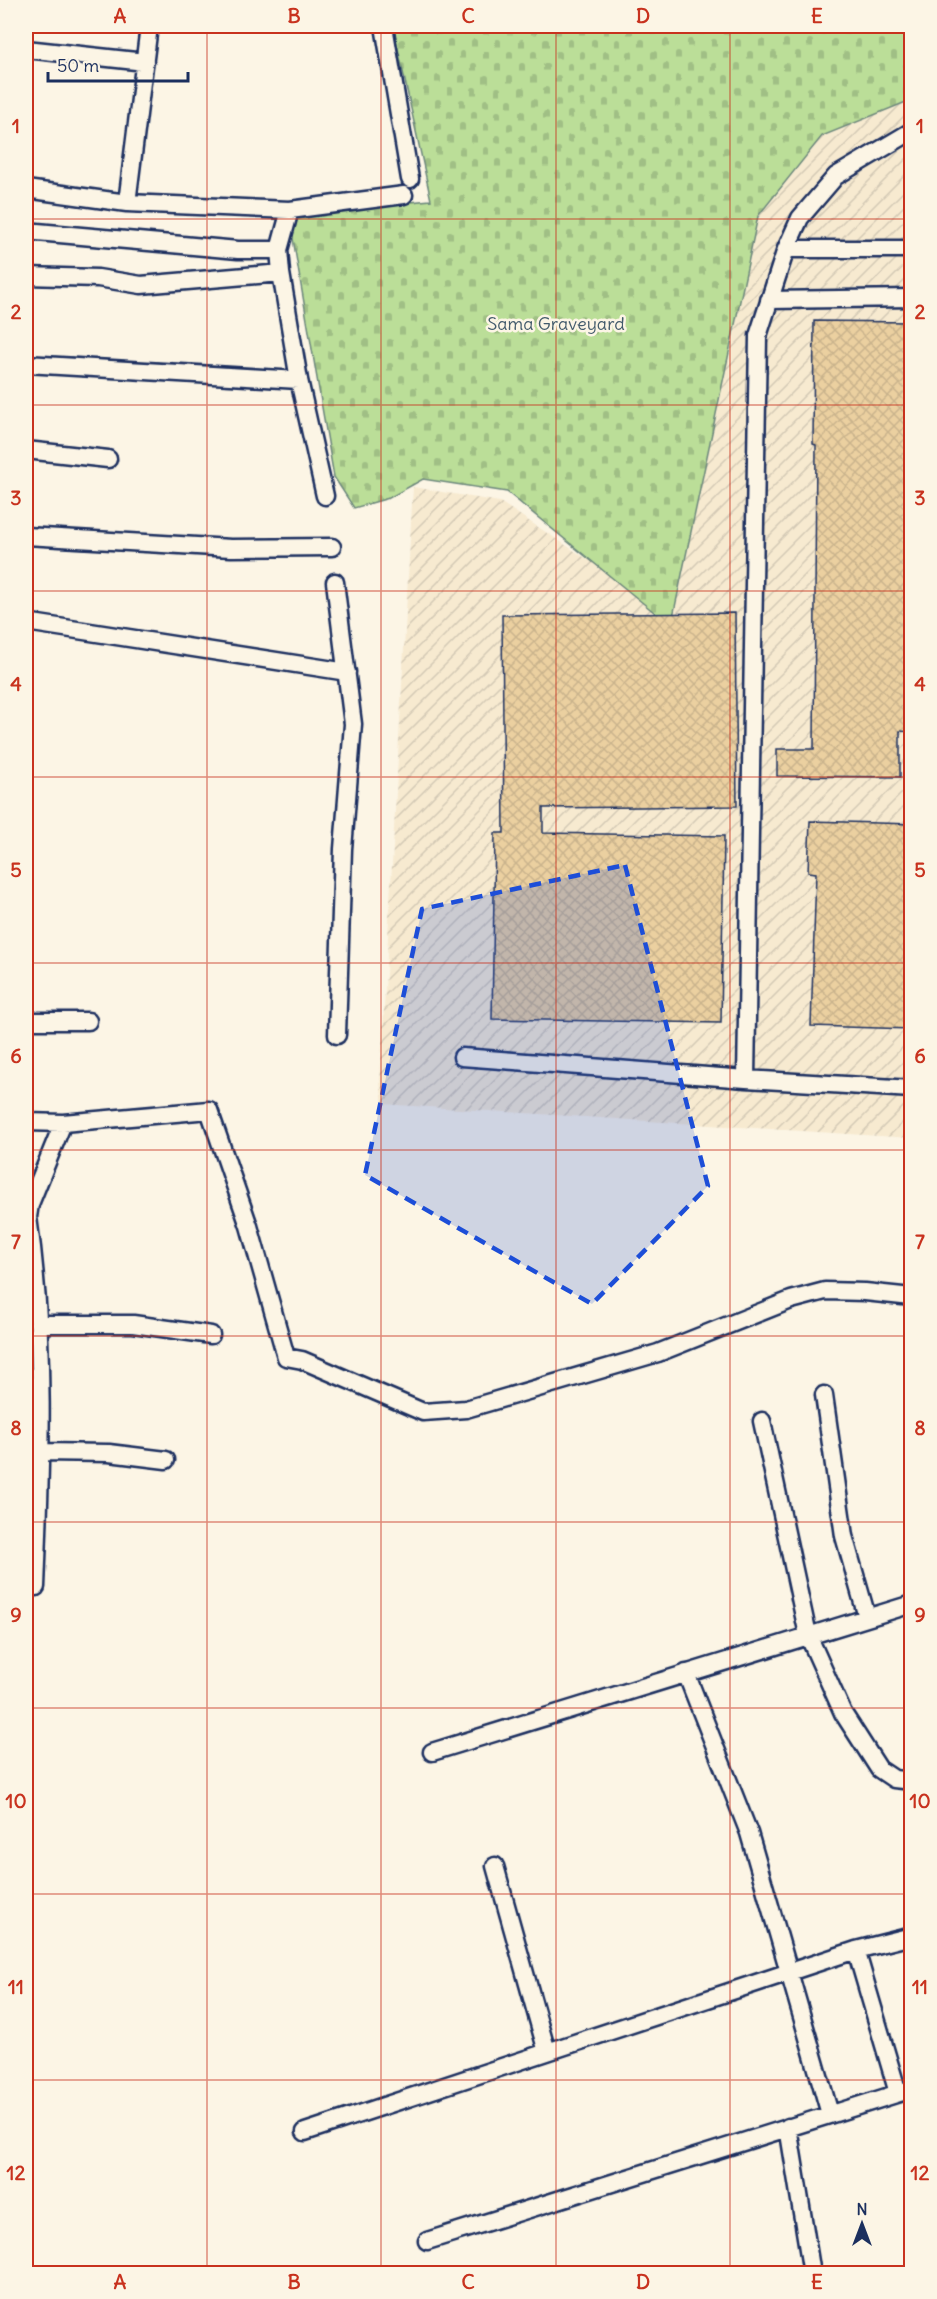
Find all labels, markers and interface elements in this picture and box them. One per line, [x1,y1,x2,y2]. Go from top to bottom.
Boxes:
text: A [114,3,127,28]
text: B [287,3,301,28]
text: C [461,3,475,28]
text: D [636,3,650,28]
text: E [811,3,823,28]
scale bar [48,45,188,83]
text: 50 m [57,54,99,77]
text: 1 [12,113,20,138]
text: 1 [916,113,924,138]
text: 2 [11,299,22,324]
text: 2 [915,299,926,324]
park label: Sama Graveyard [487,312,625,335]
text: 3 [10,485,22,510]
text: 3 [914,485,926,510]
text: 4 [10,671,22,696]
text: 4 [914,671,926,696]
text: 5 [10,857,22,882]
text: 5 [914,857,926,882]
text: 6 [10,1043,22,1068]
text: 6 [914,1043,926,1068]
text: 7 [11,1229,21,1254]
text: 7 [915,1229,925,1254]
text: 8 [10,1415,22,1440]
text: 8 [914,1415,926,1440]
text: 9 [10,1602,22,1627]
text: 9 [914,1602,926,1627]
text: 10 [5,1788,27,1813]
text: 10 [909,1788,931,1813]
text: 11 [8,1974,24,1999]
text: 11 [912,1974,928,1999]
text: 12 [7,2160,25,2185]
text: 12 [911,2160,929,2185]
north arrow [832,2194,892,2254]
text: N [856,2199,868,2219]
text: A [114,2269,127,2294]
text: B [287,2269,301,2294]
text: C [461,2269,475,2294]
text: D [636,2269,650,2294]
text: E [811,2269,823,2294]

